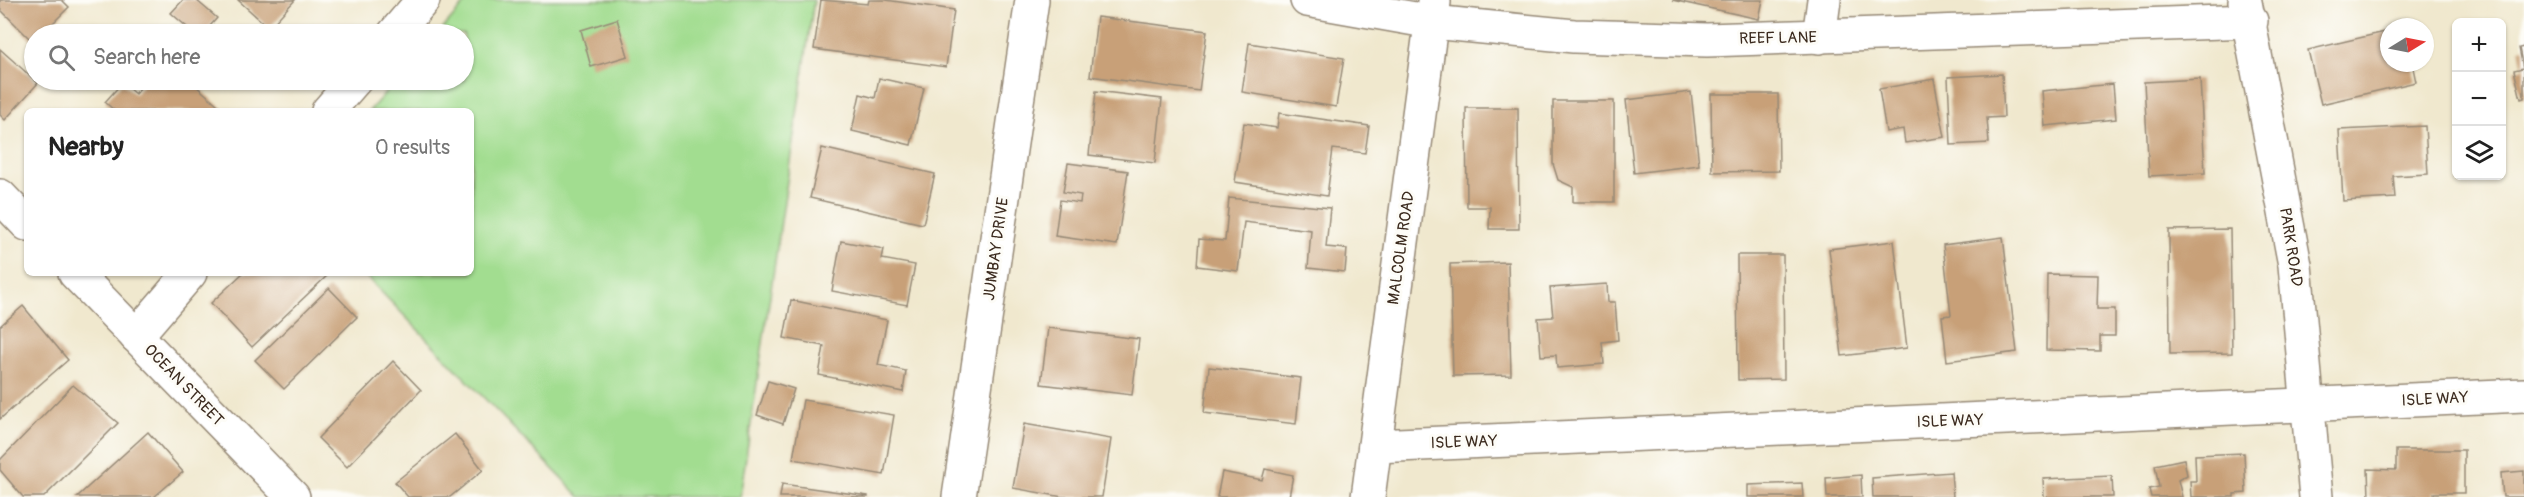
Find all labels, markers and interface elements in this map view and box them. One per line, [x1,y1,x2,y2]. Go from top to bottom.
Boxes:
north arrow [2380,18,2434,72]
map controls [2452,18,2506,180]
button: + [2452,18,2506,72]
search box [24,24,474,90]
street label: REEF LANE [1739,27,1817,49]
icon: search [45,41,78,74]
text: Search here [93,43,200,71]
button: − [2452,72,2506,126]
button: layers [2452,126,2506,180]
text: Nearby [48,131,124,163]
text: 0 results [375,135,450,160]
street label: MALCOLM ROAD [1383,190,1419,306]
street label: JUMBAY DRIVE [979,196,1013,302]
street label: PARK ROAD [2275,206,2307,288]
street label: OCEAN STREET [140,340,228,430]
street label: ISLE WAY [2401,387,2469,411]
street label: ISLE WAY [1916,410,1984,432]
street label: ISLE WAY [1430,431,1498,453]

